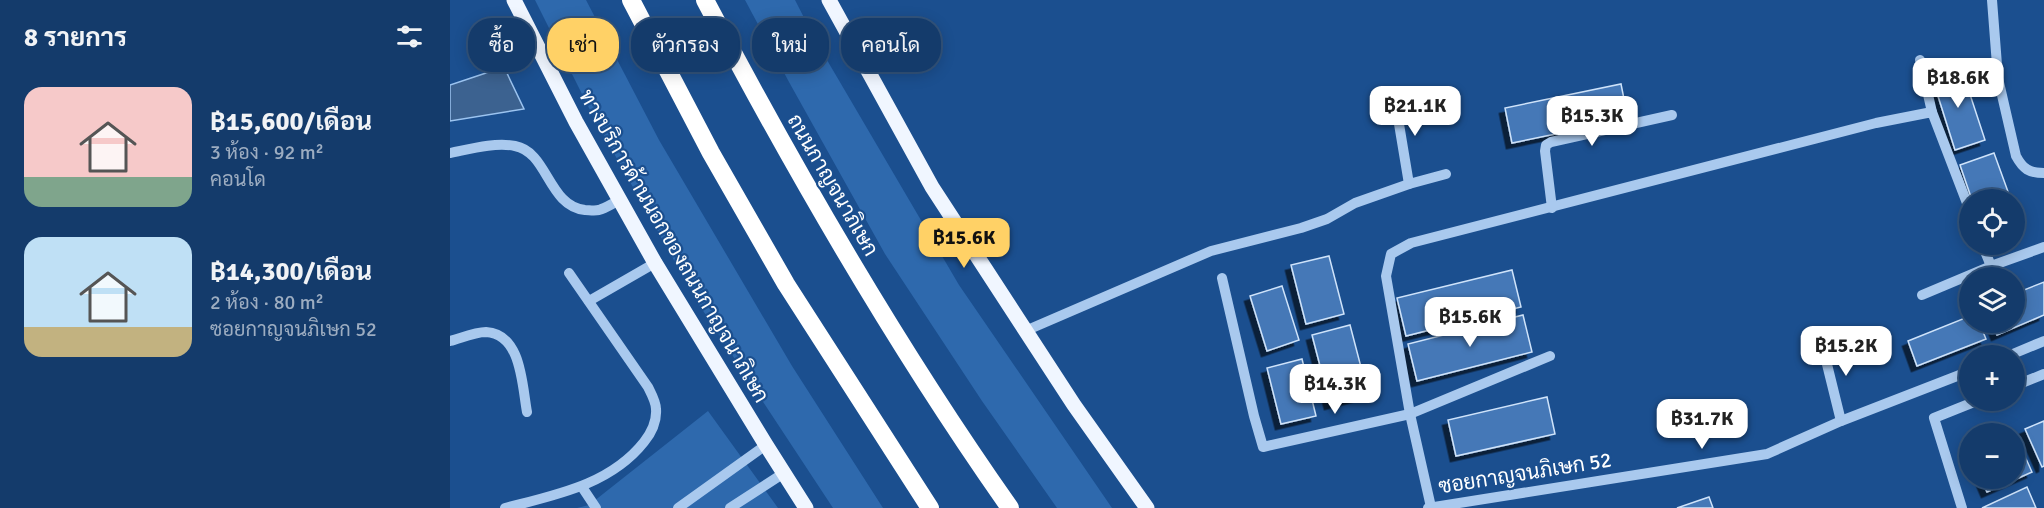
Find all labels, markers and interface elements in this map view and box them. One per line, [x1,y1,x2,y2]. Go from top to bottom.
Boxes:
chip: ซื้อ [468,18,535,72]
chip: เช่า [547,18,619,72]
chip: ตัวกรอง [631,18,740,72]
chip: ใหม่ [752,18,829,72]
chip: คอนโด [841,18,941,72]
icon: filters [393,20,426,53]
text: 8 รายการ [24,22,127,54]
pin: ฿18.6K [1909,58,2007,109]
text: ฿18.6K [1927,65,1989,90]
street label: ทางบริการด้านนอกของถนนกาญจนาภิเษก [573,85,775,407]
pin: ฿21.1K [1366,86,1464,137]
text: ฿21.1K [1384,93,1446,118]
pin: ฿15.3K [1543,96,1641,147]
text: ฿15.3K [1561,103,1623,128]
text: ฿15,600/เดือน [210,106,372,138]
street label: ถนนกาญจนาภิเษก [782,109,884,261]
icon: home [72,111,144,183]
text: 3 ห้อง · 92 m² [210,140,324,165]
text: คอนโด [210,167,266,192]
map controls [1959,189,2025,489]
button: locate [1959,189,2025,255]
pin: ฿15.6K [915,218,1013,269]
text: ฿15.6K [933,225,995,250]
text: ฿14,300/เดือน [210,256,372,288]
icon: home [72,261,144,333]
button: layers [1959,267,2025,333]
text: 2 ห้อง · 80 m² [210,290,324,315]
pin: ฿15.6K [1421,297,1519,348]
text: ฿15.6K [1439,304,1501,329]
text: ซอยกาญจนภิเษก 52 [210,317,377,342]
pin: ฿15.2K [1797,326,1895,377]
text: ฿15.2K [1815,333,1877,358]
button: + [1959,345,2025,411]
pin: ฿14.3K [1286,364,1384,415]
text: ฿14.3K [1304,371,1366,396]
pin: ฿31.7K [1653,399,1751,450]
text: ฿31.7K [1671,406,1733,431]
button: − [1959,423,2025,489]
street label: ซอยกาญจนภิเษก 52 [1436,446,1614,500]

